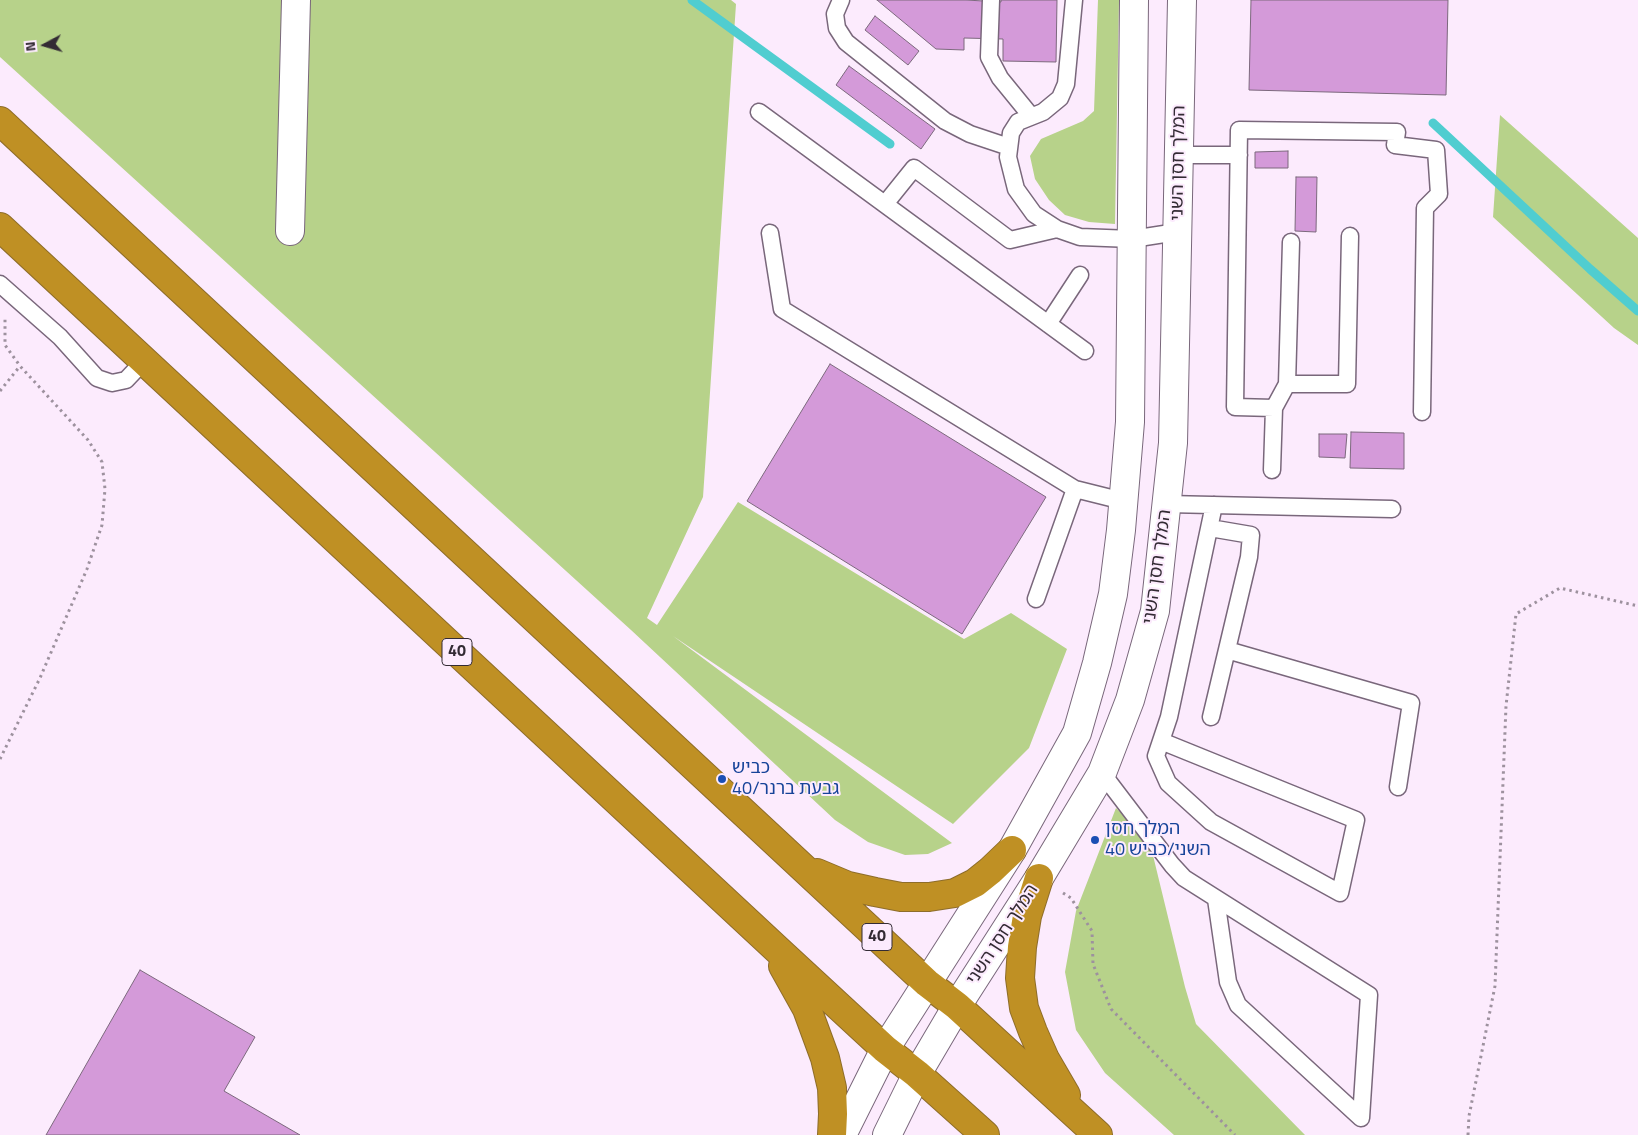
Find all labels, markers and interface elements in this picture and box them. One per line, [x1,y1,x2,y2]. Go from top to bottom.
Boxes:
north arrow [20,20,70,70]
text: N [19,41,41,53]
street label: המלך חסן השני [1167,105,1191,221]
street label: המלך חסן השני [1139,508,1177,626]
road number: 40 [442,638,472,666]
place label: כביש 40/גבעת ברנר [732,758,839,801]
marker: כביש 40/גבעת ברנר [716,773,728,785]
place label: המלך חסן השני/כביש 40 [1105,819,1211,862]
marker: המלך חסן השני/כביש 40 [1089,834,1101,846]
street label: המלך חסן השני [962,881,1044,989]
road number: 40 [862,924,892,950]

